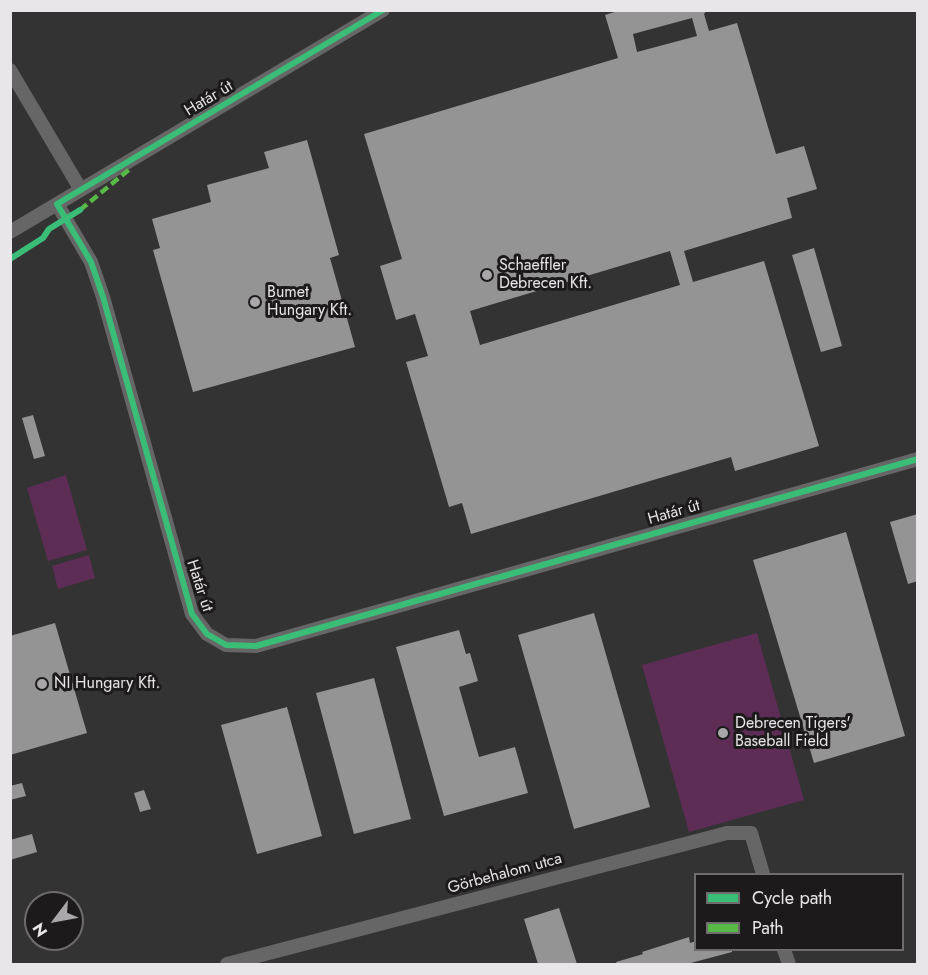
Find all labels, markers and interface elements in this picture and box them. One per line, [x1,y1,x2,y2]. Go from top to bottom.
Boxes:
street label: Határ út [181,77,237,121]
place label: Schaeffler Debrecen Kft. [499,256,592,294]
marker: Schaeffler Debrecen Kft. [480,268,494,282]
place label: Bumet Hungary Kft. [267,283,352,321]
marker: Bumet Hungary Kft. [248,295,262,309]
street label: Határ út [646,496,702,530]
street label: Határ út [182,558,216,614]
place label: NI Hungary Kft. [54,674,160,694]
marker: NI Hungary Kft. [35,677,49,691]
place label: Debrecen Tigers' Baseball Field [735,714,851,752]
marker: Debrecen Tigers' Baseball Field [716,726,730,740]
street label: Görbehalom utca [446,850,564,898]
legend [694,873,904,951]
text: Cycle path [752,885,832,911]
north arrow [24,891,84,951]
text: Path [752,915,784,941]
text: N [27,918,53,941]

